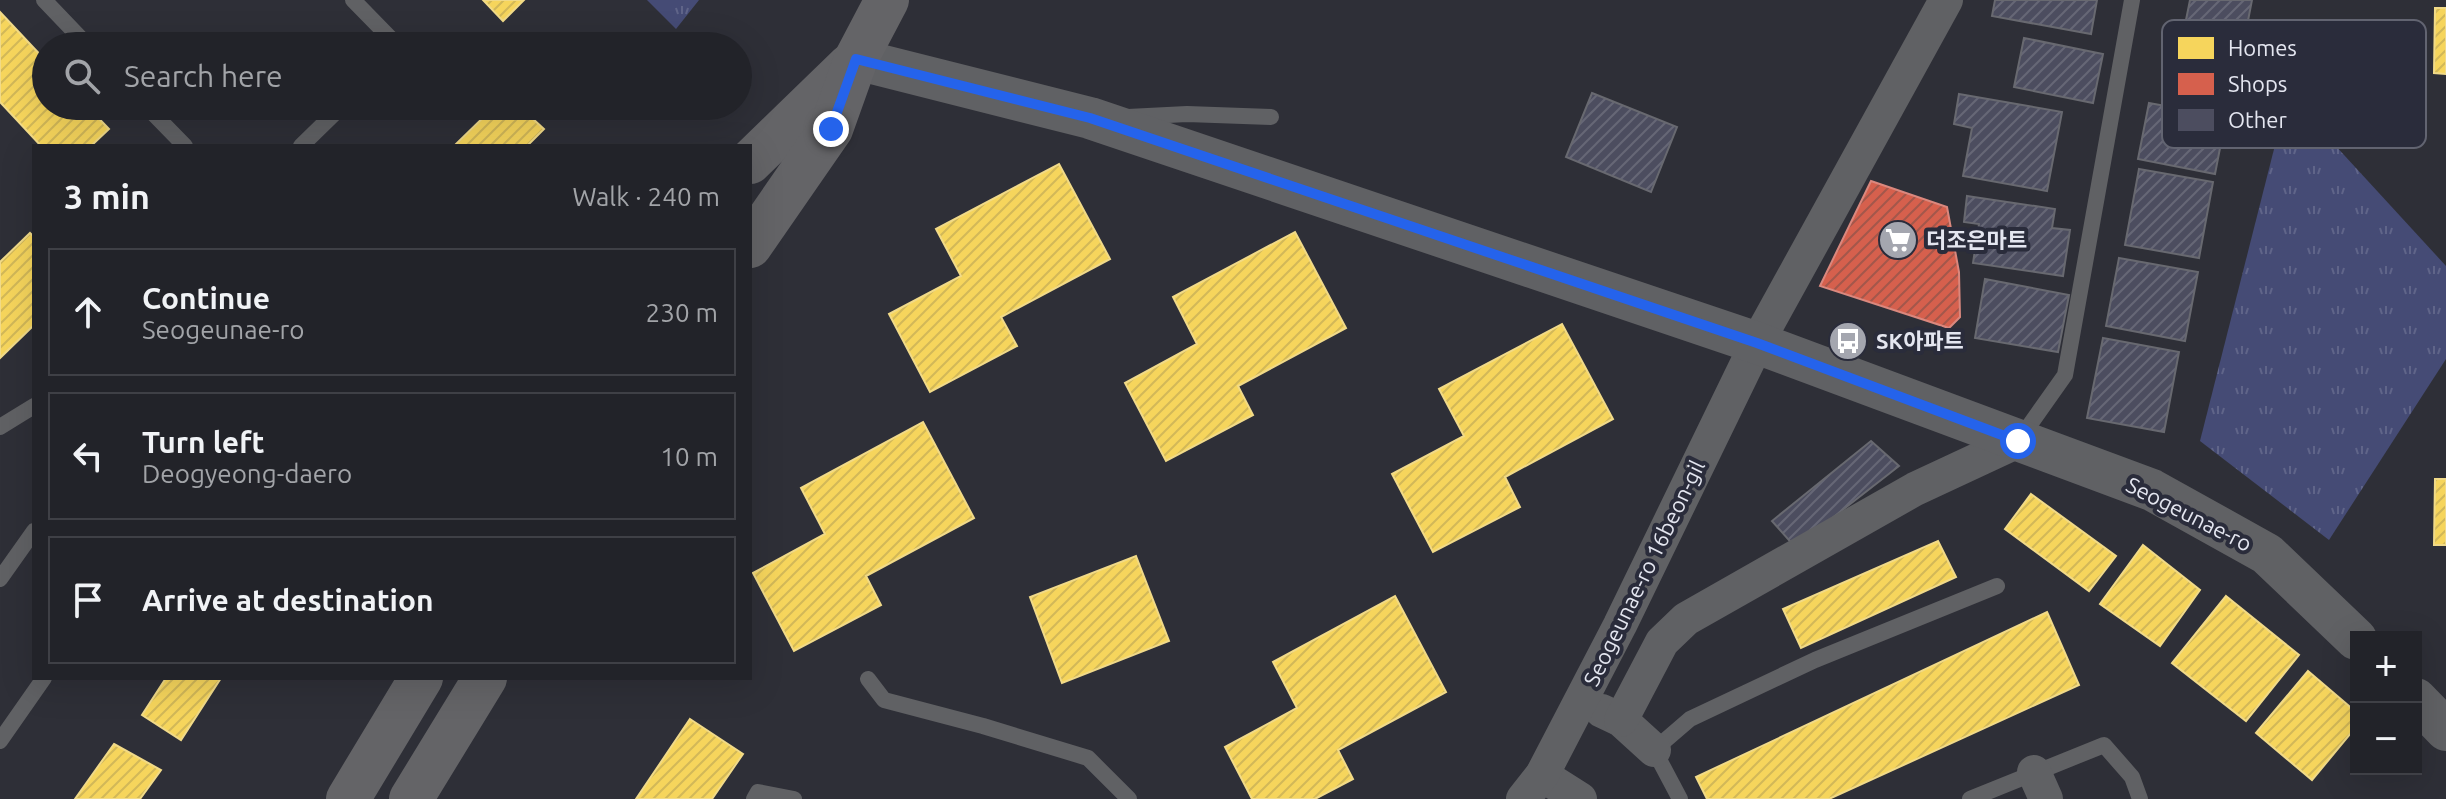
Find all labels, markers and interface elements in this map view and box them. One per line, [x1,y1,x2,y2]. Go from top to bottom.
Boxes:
legend [2162,20,2426,148]
search box [32,32,752,120]
text: Homes [2228,35,2297,60]
icon: search [60,54,104,98]
text: Search here [124,59,283,93]
text: Shops [2228,71,2287,96]
text: Other [2228,107,2287,132]
route end [813,111,849,147]
text: 3 min [64,177,150,215]
text: Walk · 240 m [572,182,720,211]
supermarket icon: 더조은마트 [1877,219,1919,261]
place label: 더조은마트 [1926,227,2027,252]
text: Continue [142,281,270,315]
icon: ahead [66,290,110,334]
text: 230 m [646,298,718,327]
text: Seogeunae-ro [142,315,304,344]
bus stop icon: SK아파트 [1827,320,1869,362]
place label: SK아파트 [1876,328,1964,353]
route start [2000,423,2036,459]
text: Turn left [142,425,264,459]
icon: left [66,434,110,478]
text: 10 m [660,442,718,471]
street label: Seogeunae-ro 16beon-gil [1578,456,1709,690]
text: Deogyeong-daero [142,459,352,488]
street label: Seogeunae-ro [2122,471,2256,556]
icon: arrive [66,578,110,622]
text: Arrive at destination [142,583,434,617]
map controls [2350,631,2422,775]
button: + [2350,631,2422,703]
button: − [2350,703,2422,775]

